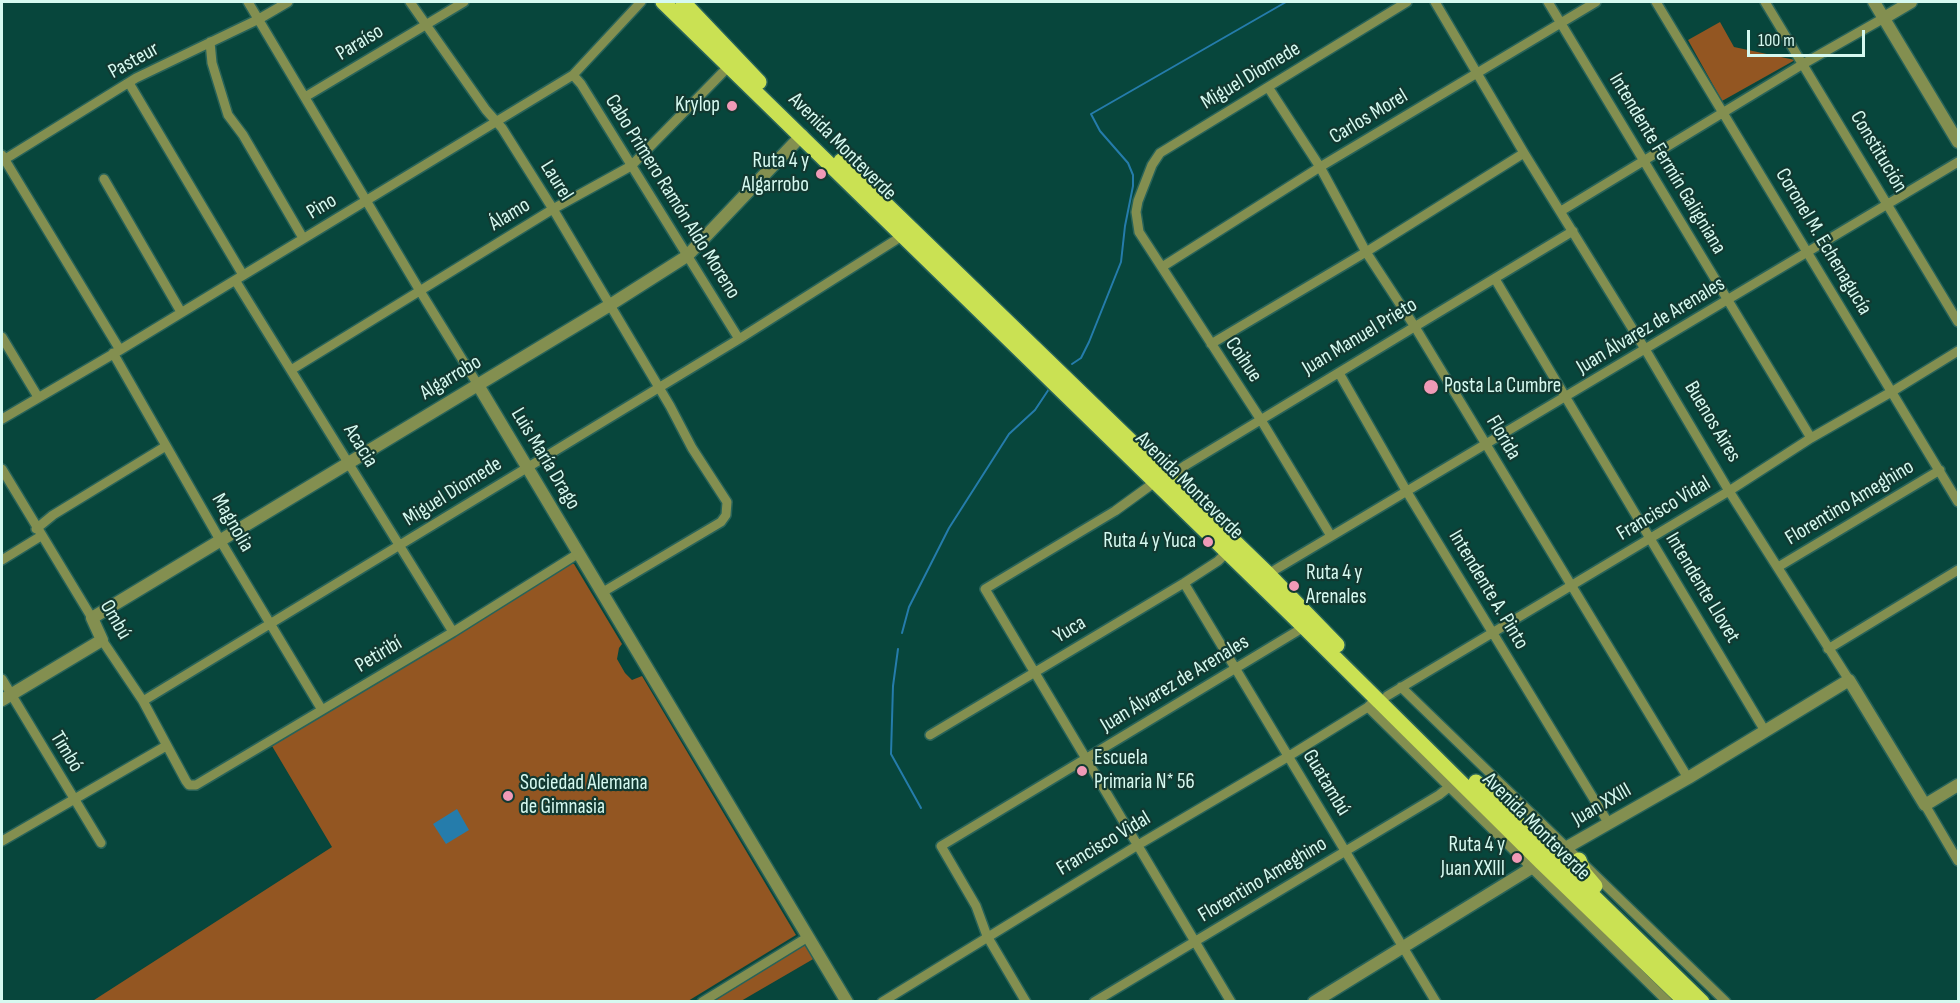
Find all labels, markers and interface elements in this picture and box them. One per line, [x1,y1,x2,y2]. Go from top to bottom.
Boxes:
scale bar [1750,18,1868,56]
street label: Paraíso [332,19,388,67]
text: 100 m [1758,30,1795,51]
street label: Pasteur [104,37,164,85]
street label: Miguel Diomede [1197,37,1305,115]
street label: Intendente Fermín Galigniana [1603,69,1731,259]
street label: Carlos Morel [1325,84,1413,150]
street label: Avenida Monteverde [783,88,901,206]
street label: Cabo Primero Ramón Aldo Moreno [599,90,745,304]
place label: Krylop [675,93,720,119]
marker: Krylop [725,99,739,113]
street label: Constitución [1844,107,1912,197]
place label: Ruta 4 y Algarrobo [742,149,809,199]
street label: Laurel [534,156,578,206]
street label: Coronel M. Echenagucía [1769,164,1877,320]
marker: Ruta 4 y Algarrobo [814,167,828,181]
street label: Pino [302,188,342,226]
street label: Álamo [485,193,535,237]
street label: Juan Álvarez de Arenales [1572,272,1730,380]
street label: Juan Manuel Prieto [1298,293,1422,381]
street label: Coihue [1219,333,1267,387]
street label: Algarrobo [416,350,486,406]
place label: Posta La Cumbre [1444,374,1561,400]
street label: Buenos Aires [1678,377,1746,467]
marker: Posta La Cumbre [1422,378,1440,396]
street label: Luis María Drago [505,403,585,515]
street label: Florida [1480,411,1526,465]
street label: Acacia [337,420,383,472]
street label: Avenida Monteverde [1130,427,1248,545]
street label: Miguel Diomede [399,452,507,532]
street label: Florentino Ameghino [1781,455,1919,551]
street label: Francisco Vidal [1613,471,1715,547]
street label: Magnolia [205,489,259,557]
street label: Intendente A. Pinto [1443,526,1533,654]
street label: Intendente Llovet [1659,528,1745,648]
place label: Ruta 4 y Yuca [1103,529,1196,555]
marker: Ruta 4 y Yuca [1201,535,1215,549]
place label: Ruta 4 y Arenales [1306,561,1366,611]
marker: Ruta 4 y Arenales [1287,579,1301,593]
street label: Ombú [94,596,136,644]
street label: Yuca [1049,611,1091,649]
street label: Juan Álvarez de Arenales [1096,630,1254,738]
street label: Petiribí [351,631,407,679]
street label: Timbó [44,727,88,777]
street label: Guatambú [1296,745,1356,821]
place label: Escuela Primaria N* 56 [1094,746,1195,796]
marker: Escuela Primaria N* 56 [1075,764,1089,778]
street label: Avenida Monteverde [1477,768,1595,886]
place label: Sociedad Alemana de Gimnasia [520,771,648,821]
street label: Juan XXIII [1568,778,1636,832]
marker: Sociedad Alemana de Gimnasia [501,789,515,803]
street label: Francisco Vidal [1053,806,1155,882]
street label: Florentino Ameghino [1194,832,1332,928]
place label: Ruta 4 y Juan XXIII [1441,833,1505,883]
marker: Ruta 4 y Juan XXIII [1510,851,1524,865]

